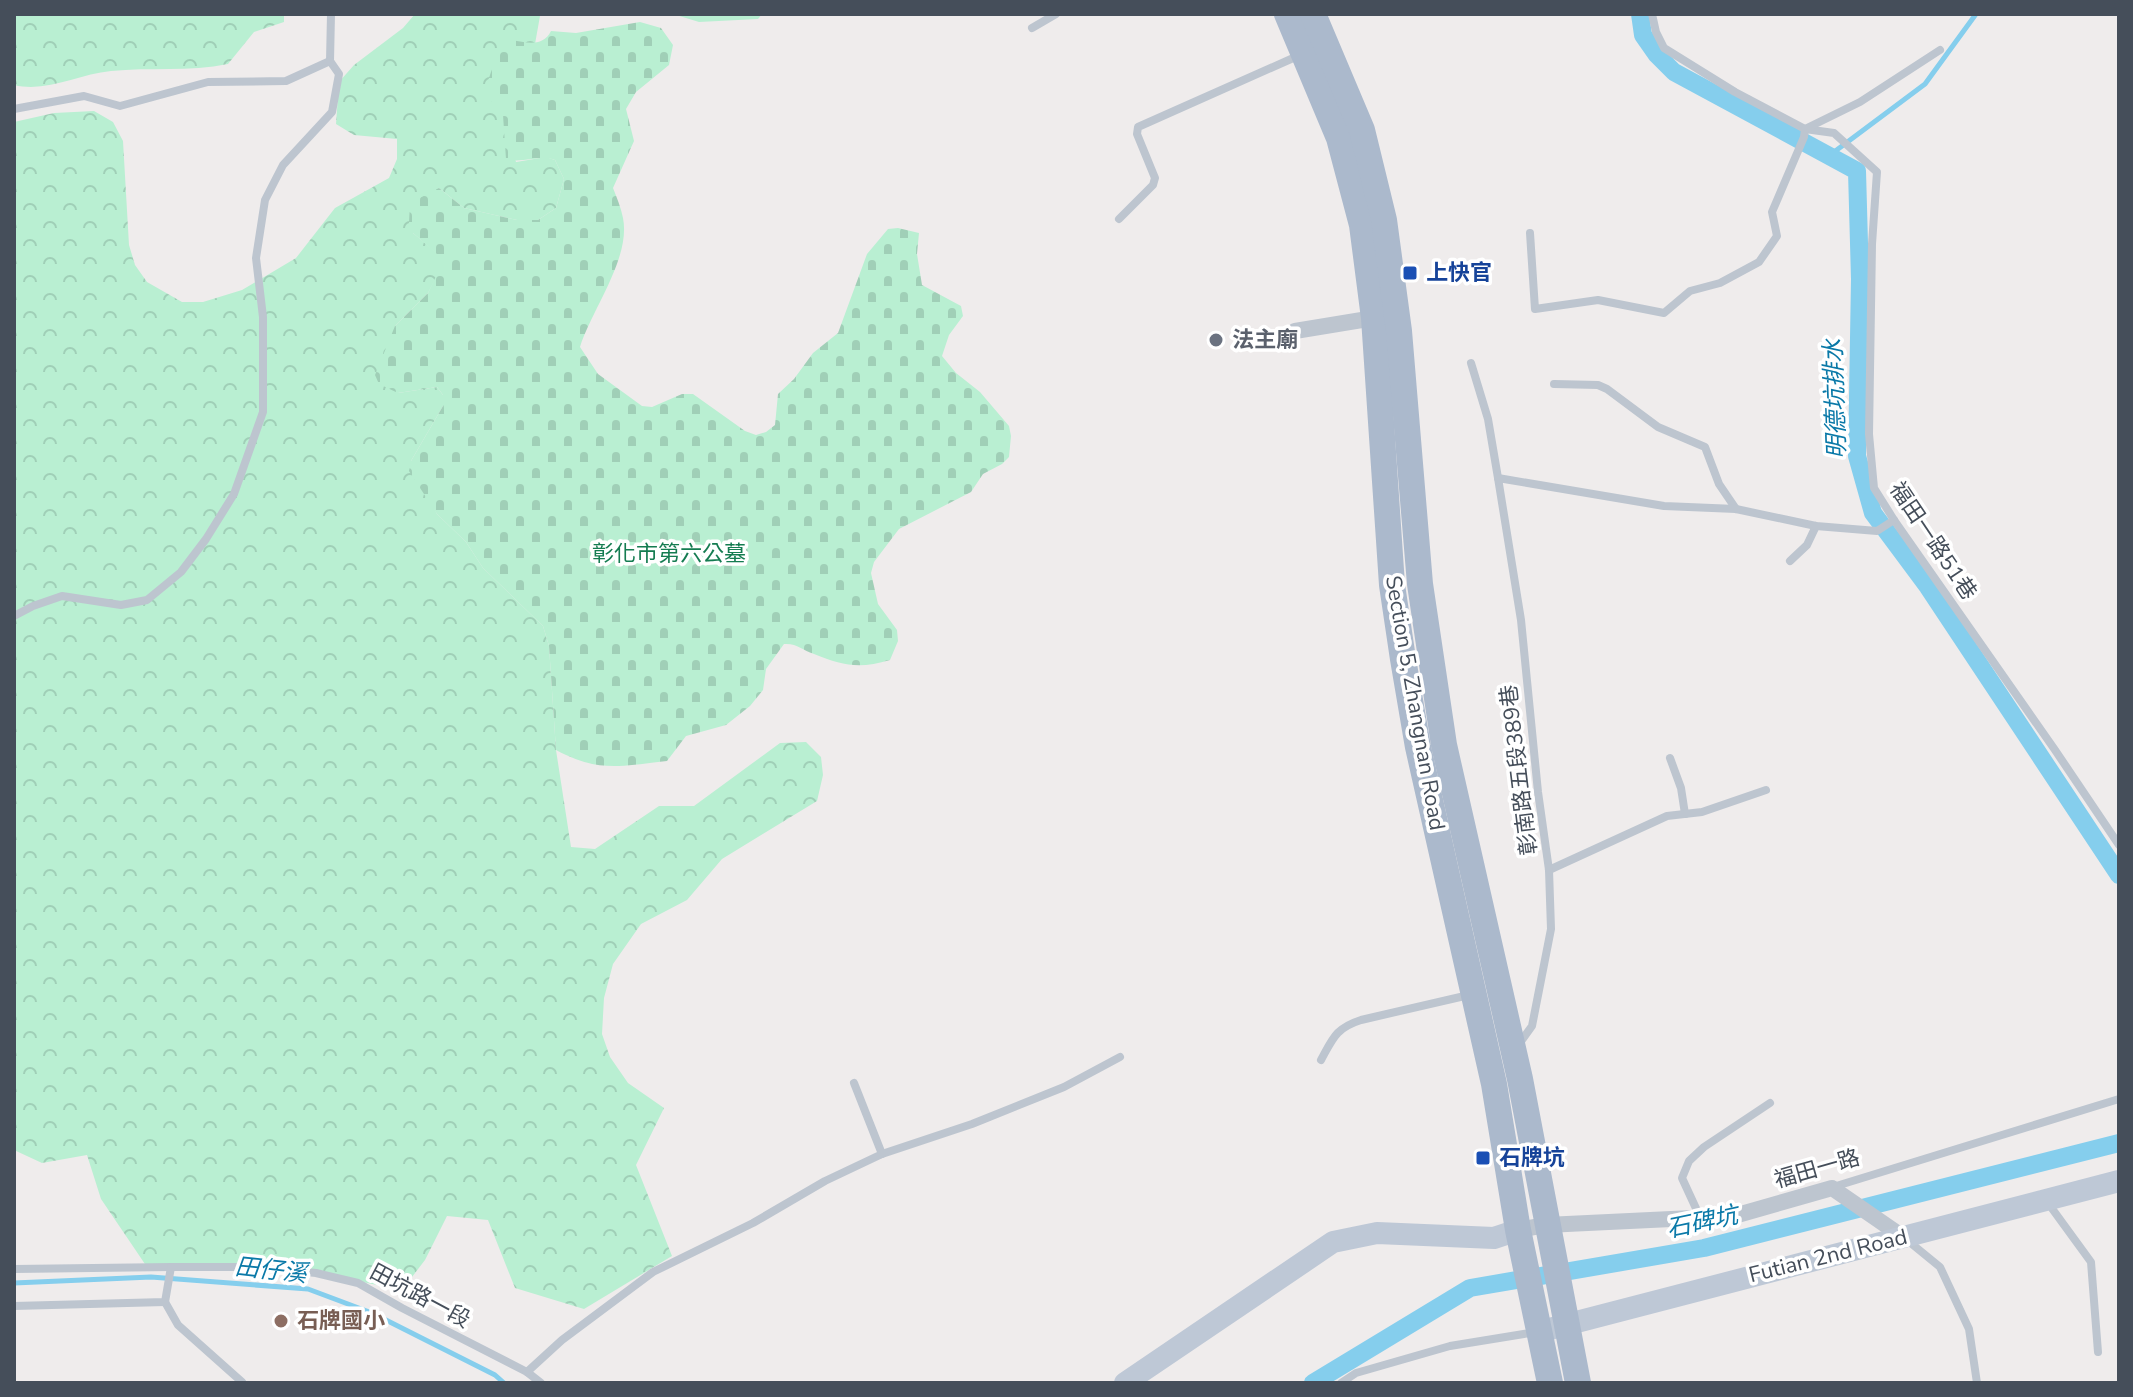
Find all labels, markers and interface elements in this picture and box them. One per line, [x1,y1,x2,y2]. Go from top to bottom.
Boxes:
place label: 上快官 [1426,258,1492,288]
marker: 上快官 [1401,264,1419,282]
place label: 法主廟 [1232,325,1298,355]
marker: 法主廟 [1207,331,1225,349]
water label: 明德坑排水 [1817,337,1853,460]
street label: 福田一路51巷 [1882,476,1984,606]
park label: 彰化市第六公墓 [592,539,746,569]
street label: Section 5, Zhangnan Road [1378,573,1452,833]
street label: 彰南路五段389巷 [1494,683,1544,857]
street label: 福田一路 [1771,1142,1863,1196]
place label: 石牌坑 [1499,1143,1565,1173]
marker: 石牌坑 [1474,1149,1492,1167]
water label: 石碑坑 [1663,1198,1743,1245]
street label: Futian 2nd Road [1746,1222,1910,1290]
water label: 田仔溪 [234,1250,311,1290]
street label: 田坑路一段 [364,1257,476,1335]
place label: 石牌國小 [297,1306,385,1336]
marker: 石牌國小 [272,1312,290,1330]

